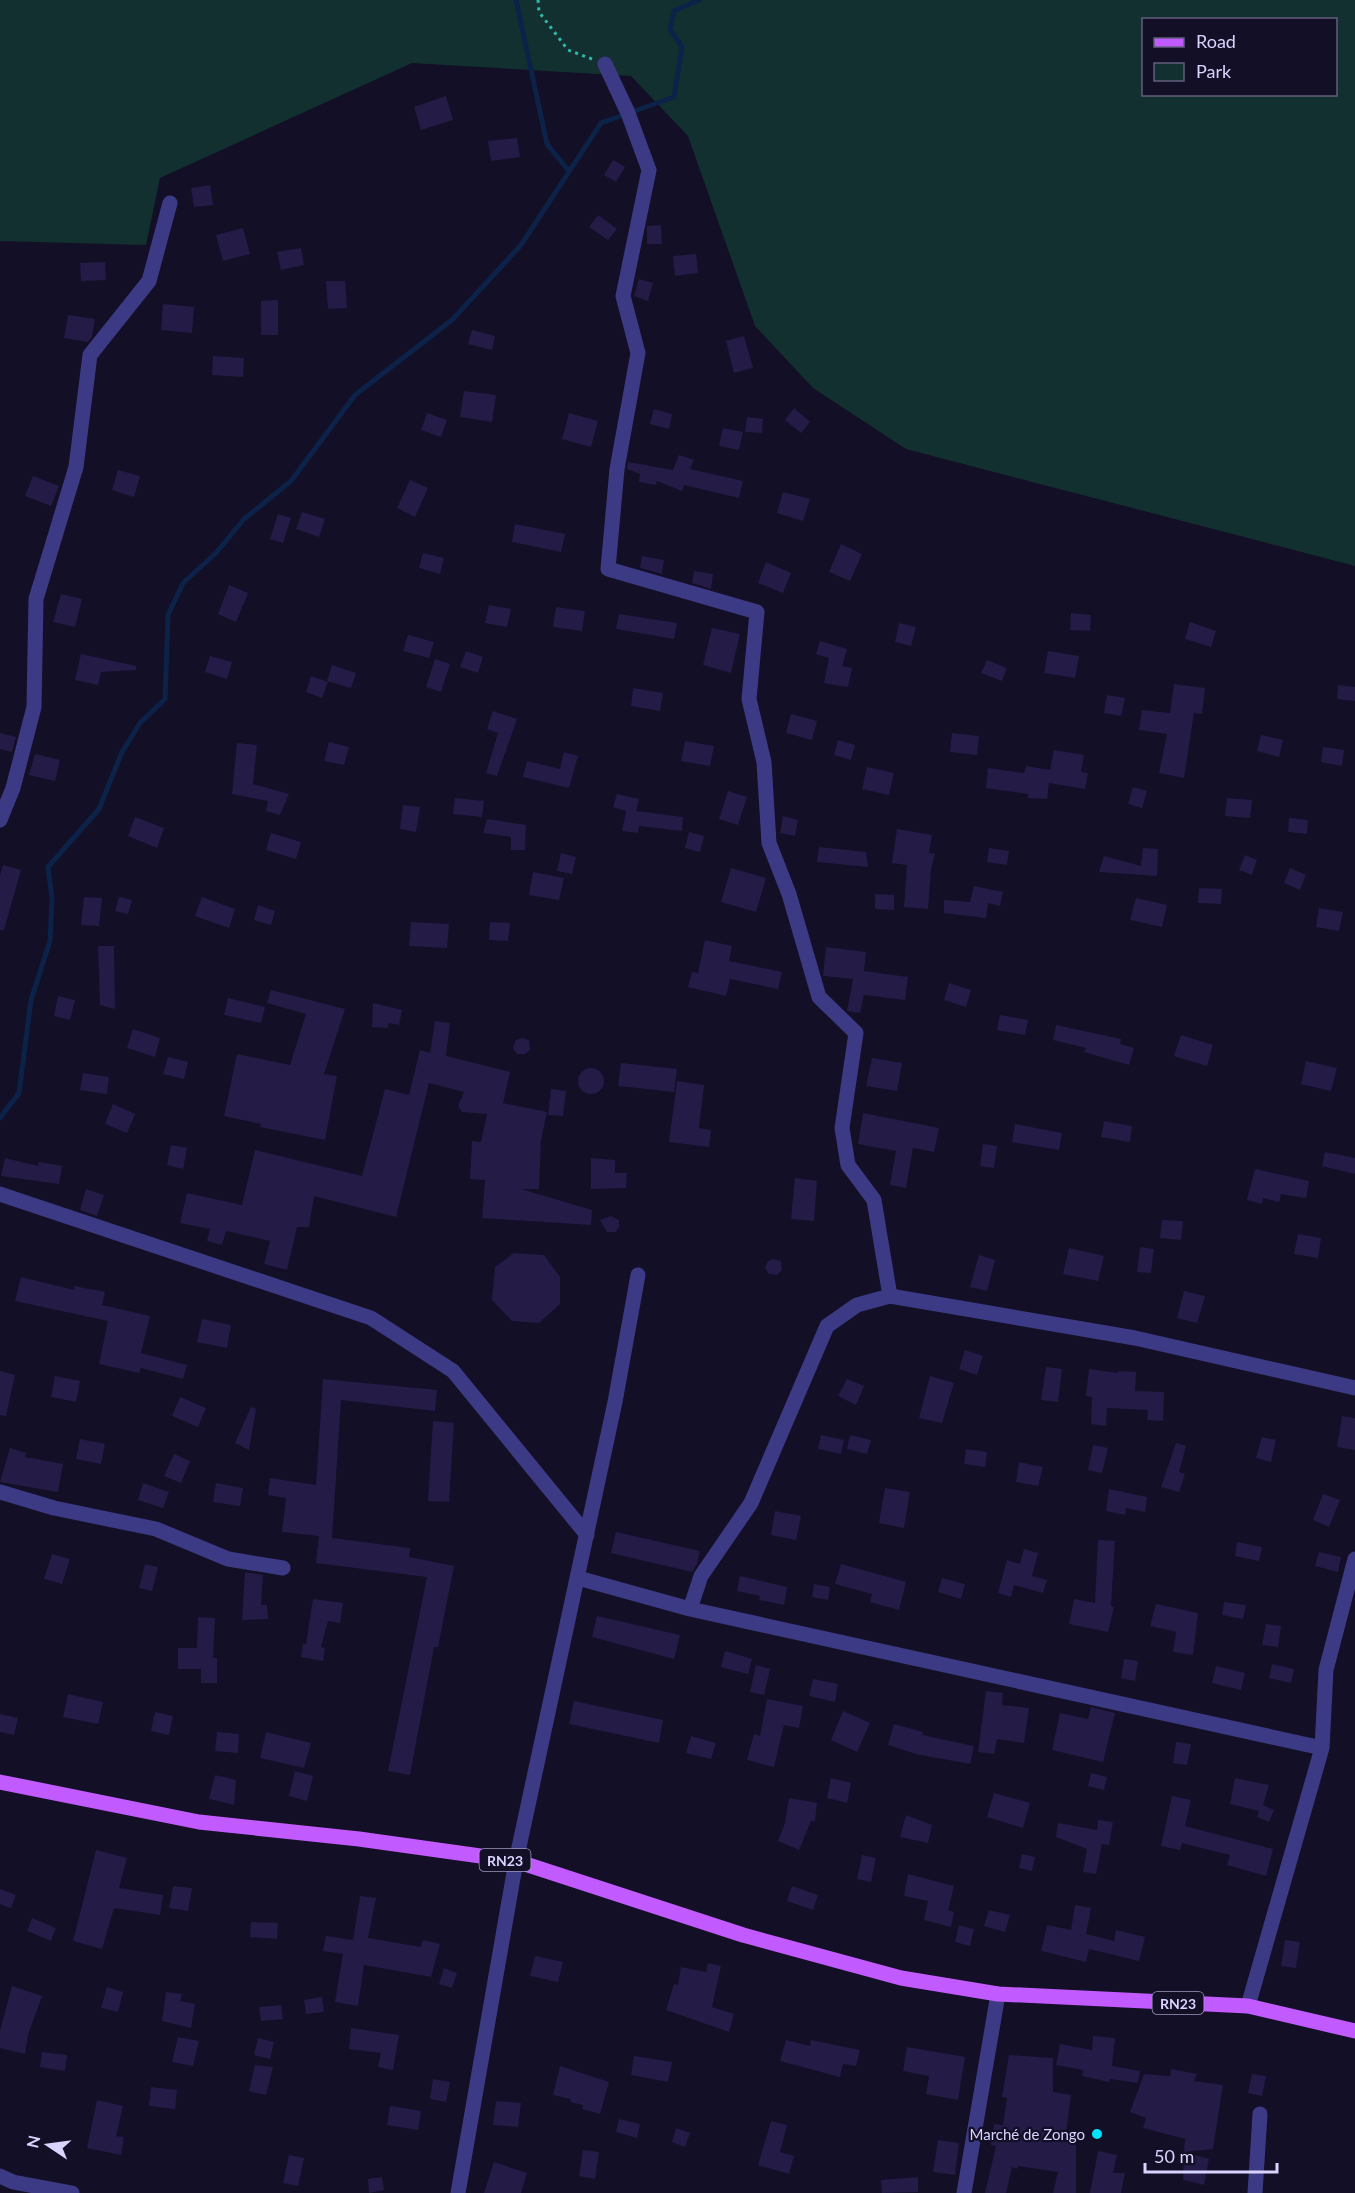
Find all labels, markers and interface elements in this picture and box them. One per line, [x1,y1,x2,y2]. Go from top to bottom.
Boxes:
legend [1142,18,1337,96]
text: Road [1196,30,1236,52]
text: Park [1196,60,1232,82]
road number: RN23 [480,1849,530,1871]
road number: RN23 [1152,1992,1204,2014]
north arrow [18,2115,78,2175]
place label: Marché de Zongo [970,2125,1085,2143]
marker: Marché de Zongo [1090,2127,1104,2141]
text: N [22,2133,44,2150]
scale bar [1145,2136,1277,2174]
text: 50 m [1154,2145,1194,2167]

